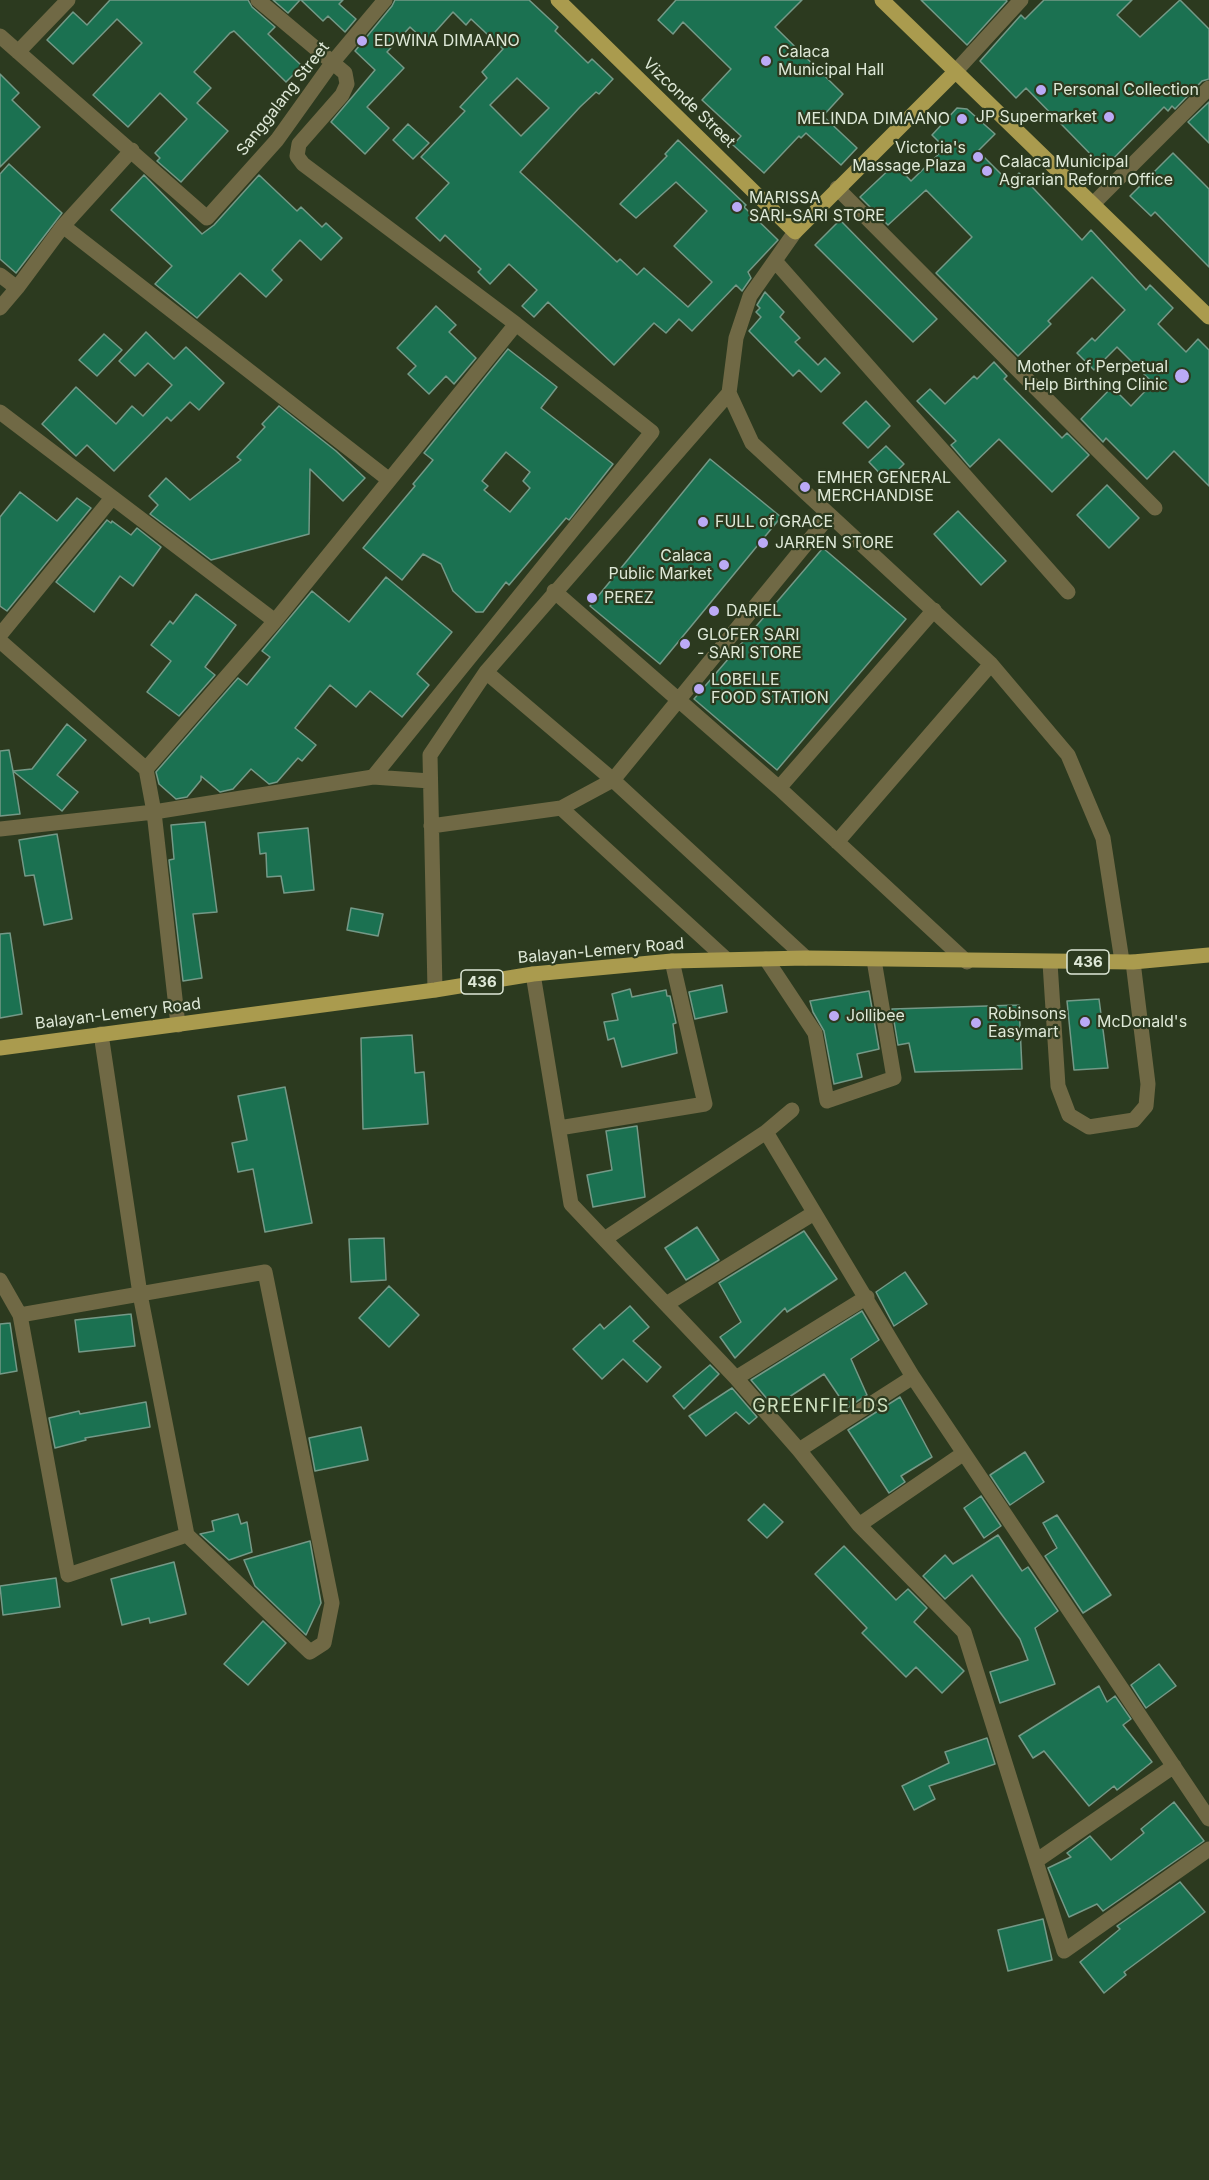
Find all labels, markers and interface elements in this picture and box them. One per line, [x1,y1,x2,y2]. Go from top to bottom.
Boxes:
place label: EDWINA DIMAANO [374,31,520,51]
marker: EDWINA DIMAANO [355,34,369,48]
street label: Sanggalang Street [233,38,333,160]
place label: Calaca Municipal Hall [778,42,884,80]
street label: Vizconde Street [639,54,739,152]
marker: Calaca Municipal Hall [759,54,773,68]
place label: Personal Collection [1053,80,1199,100]
marker: Personal Collection [1034,83,1048,97]
place label: JP Supermarket [976,107,1097,127]
place label: MELINDA DIMAANO [797,109,950,129]
marker: JP Supermarket [1102,110,1116,124]
marker: MELINDA DIMAANO [955,112,969,126]
place label: Victoria's Massage Plaza [852,138,966,176]
marker: Victoria's Massage Plaza [971,150,985,164]
place label: Calaca Municipal Agrarian Reform Office [999,152,1173,190]
marker: Calaca Municipal Agrarian Reform Office [980,164,994,178]
place label: MARISSA SARI-SARI STORE [749,188,885,226]
marker: MARISSA SARI-SARI STORE [730,200,744,214]
place label: Mother of Perpetual Help Birthing Clinic [1017,357,1168,395]
marker: Mother of Perpetual Help Birthing Clinic [1173,367,1191,385]
place label: EMHER GENERAL MERCHANDISE [817,468,951,506]
marker: EMHER GENERAL MERCHANDISE [798,480,812,494]
place label: FULL of GRACE [715,512,833,532]
marker: FULL of GRACE [696,515,710,529]
place label: JARREN STORE [775,533,894,553]
marker: JARREN STORE [756,536,770,550]
place label: Calaca Public Market [608,546,712,584]
marker: Calaca Public Market [717,558,731,572]
place label: PEREZ [604,588,654,608]
marker: PEREZ [585,591,599,605]
place label: DARIEL [726,601,781,621]
marker: DARIEL [707,604,721,618]
place label: GLOFER SARI - SARI STORE [697,625,802,663]
marker: GLOFER SARI - SARI STORE [678,637,692,651]
place label: LOBELLE FOOD STATION [711,670,829,708]
marker: LOBELLE FOOD STATION [692,682,706,696]
street label: Balayan-Lemery Road [517,934,685,968]
road number: 436 [1067,950,1109,974]
road number: 436 [461,970,503,994]
street label: Balayan-Lemery Road [34,994,202,1034]
place label: Robinsons Easymart [988,1004,1067,1042]
place label: Jollibee [846,1006,905,1026]
marker: Jollibee [827,1009,841,1023]
place label: McDonald's [1097,1012,1187,1032]
marker: McDonald's [1078,1015,1092,1029]
marker: Robinsons Easymart [969,1016,983,1030]
district label: GREENFIELDS [752,1396,890,1418]

